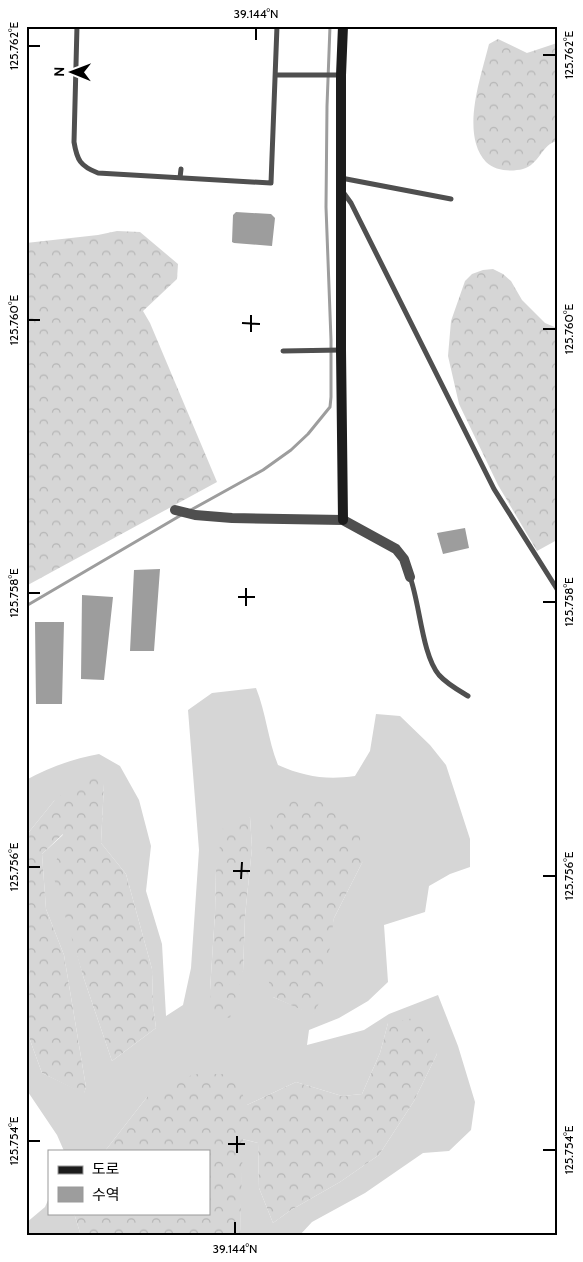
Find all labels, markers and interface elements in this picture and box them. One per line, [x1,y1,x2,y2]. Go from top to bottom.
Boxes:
text: 39.144°N [234,6,278,21]
text: 125.762°E [6,22,21,70]
text: 125.762°E [561,31,576,79]
north arrow [48,48,98,98]
text: N [50,67,68,77]
text: 125.760°E [6,295,21,345]
text: 125.760°E [561,304,576,354]
text: 125.758°E [6,568,21,618]
text: 125.758°E [561,577,576,627]
text: 125.756°E [6,842,21,891]
text: 125.756°E [561,851,576,900]
text: 125.754°E [6,1116,21,1165]
text: 125.754°E [561,1125,576,1174]
legend [48,1150,210,1214]
text: 도로 [92,1160,120,1178]
text: 수역 [92,1186,120,1204]
text: 39.144°N [213,1241,257,1256]

